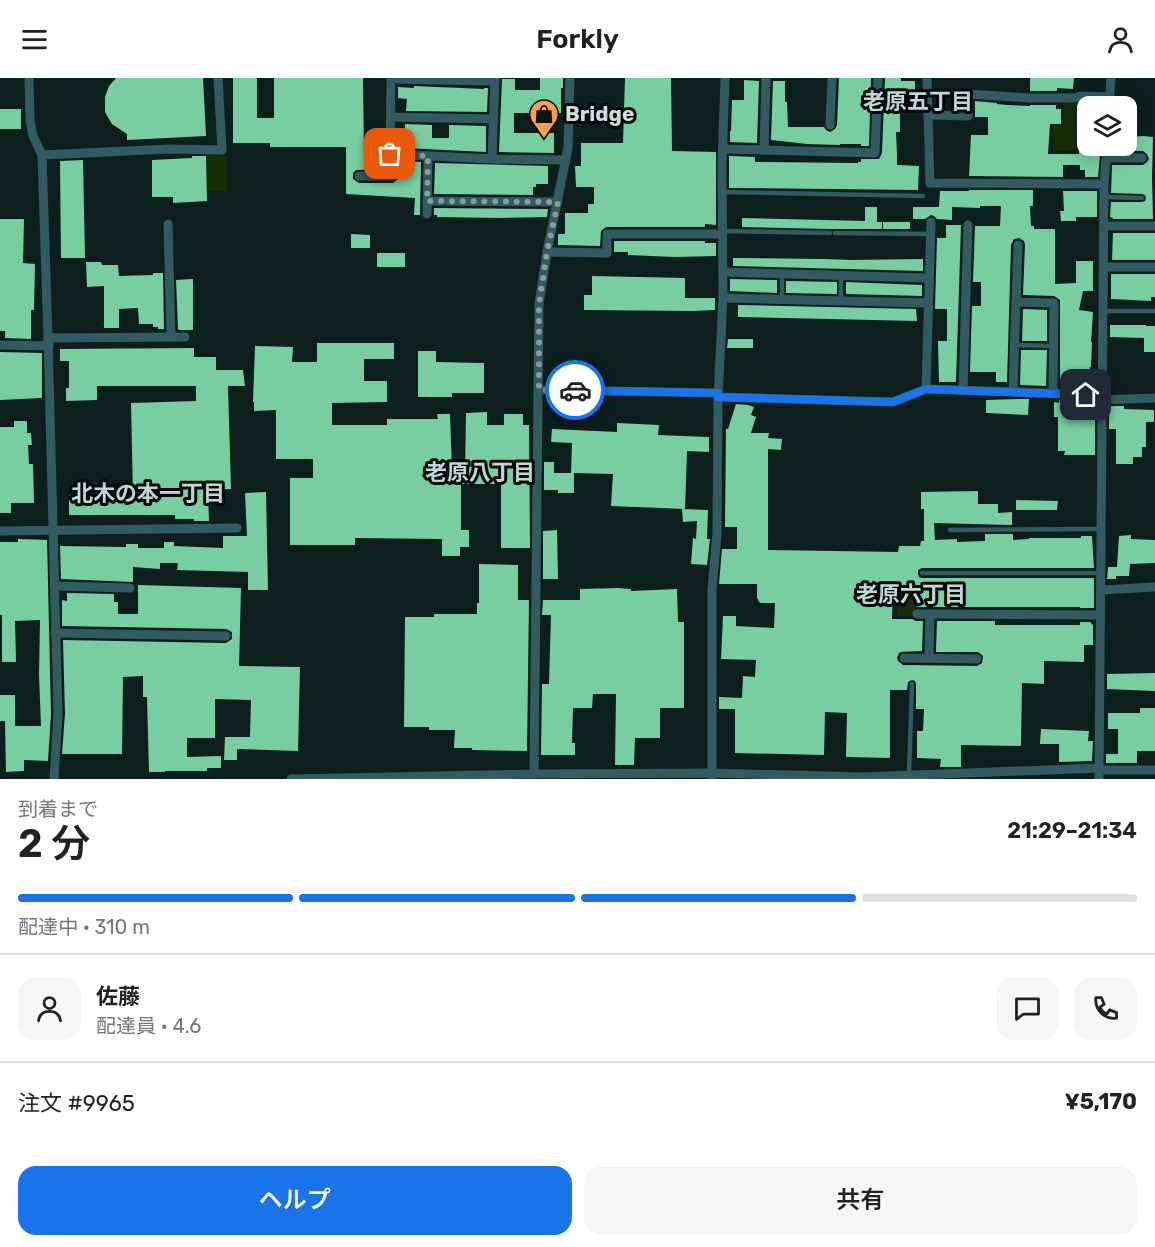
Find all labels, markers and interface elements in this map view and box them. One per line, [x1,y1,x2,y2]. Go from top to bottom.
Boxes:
icon: menu [18,23,51,56]
text: Forkly [536,23,619,55]
icon: person [1104,23,1137,56]
district label: 老原五丁目 [863,88,973,115]
map controls [1077,96,1137,156]
button: layers [1077,96,1137,156]
shop icon: Bridge [528,98,560,140]
place label: Bridge [565,101,634,126]
pin [364,128,415,179]
icon: bag [373,137,406,170]
courier [545,360,605,420]
pin [1060,369,1111,420]
icon: car [559,374,592,407]
icon: home [1069,378,1102,411]
district label: 老原八丁目 [425,459,535,486]
district label: 北木の本一丁目 [71,480,225,507]
district label: 老原六丁目 [856,581,966,608]
text: 到着まで [18,797,98,821]
text: 21:29–21:34 [1007,817,1137,844]
text: 2 分 [18,821,90,867]
text: 配達中 · 310 m [18,915,150,939]
button: person [18,977,81,1040]
button: chat [996,977,1059,1040]
button: phone [1074,977,1137,1040]
text: 佐藤 [96,983,140,1010]
text: 配達員 · 4.6 [96,1014,201,1038]
text: ¥5,170 [1065,1088,1137,1115]
text: 注文 #9965 [18,1090,135,1117]
button: ヘルプ [18,1166,572,1235]
button: 共有 [584,1166,1137,1235]

